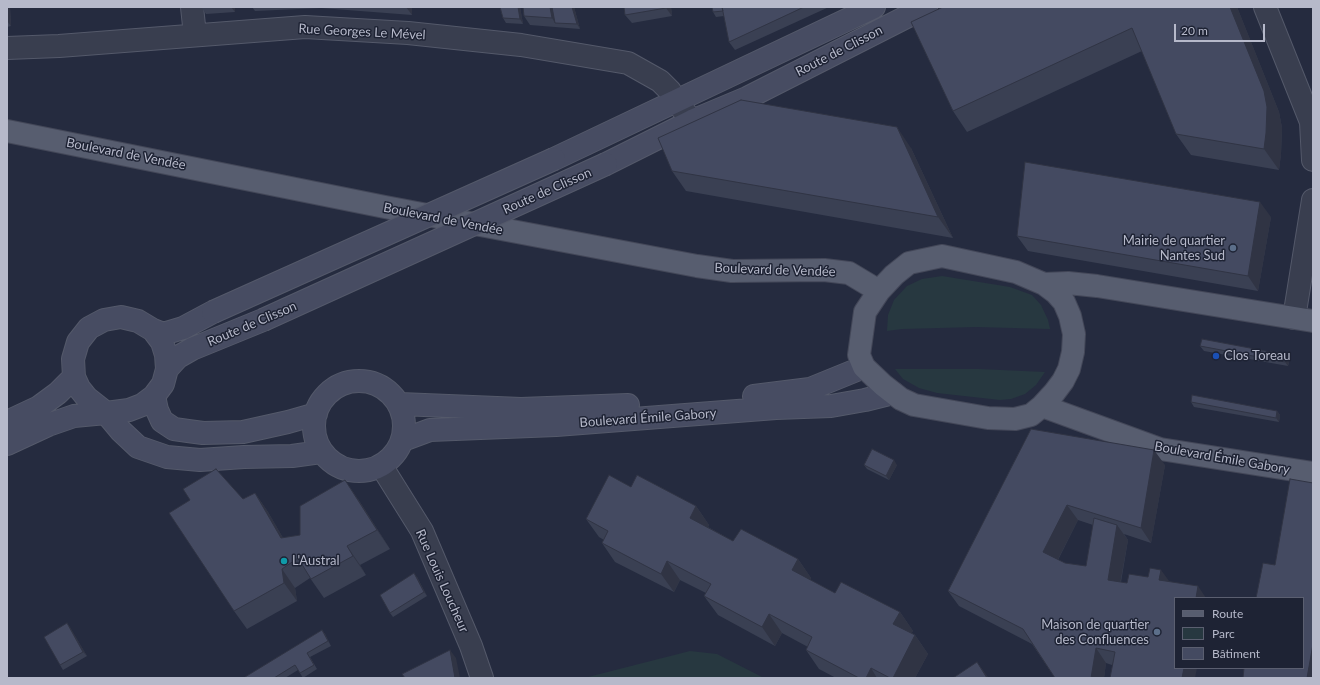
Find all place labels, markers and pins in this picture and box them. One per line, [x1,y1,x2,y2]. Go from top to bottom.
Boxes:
place label: Mairie de quartier Nantes Sud [1123,233,1225,264]
marker: Mairie de quartier Nantes Sud [1228,243,1238,253]
place label: Clos Toreau [1224,348,1291,364]
marker: Clos Toreau [1211,351,1221,361]
place label: L'Austral [292,553,340,569]
marker: L'Austral [279,556,289,566]
place label: Maison de quartier des Confluences [1041,617,1149,648]
marker: Maison de quartier des Confluences [1152,627,1162,637]

